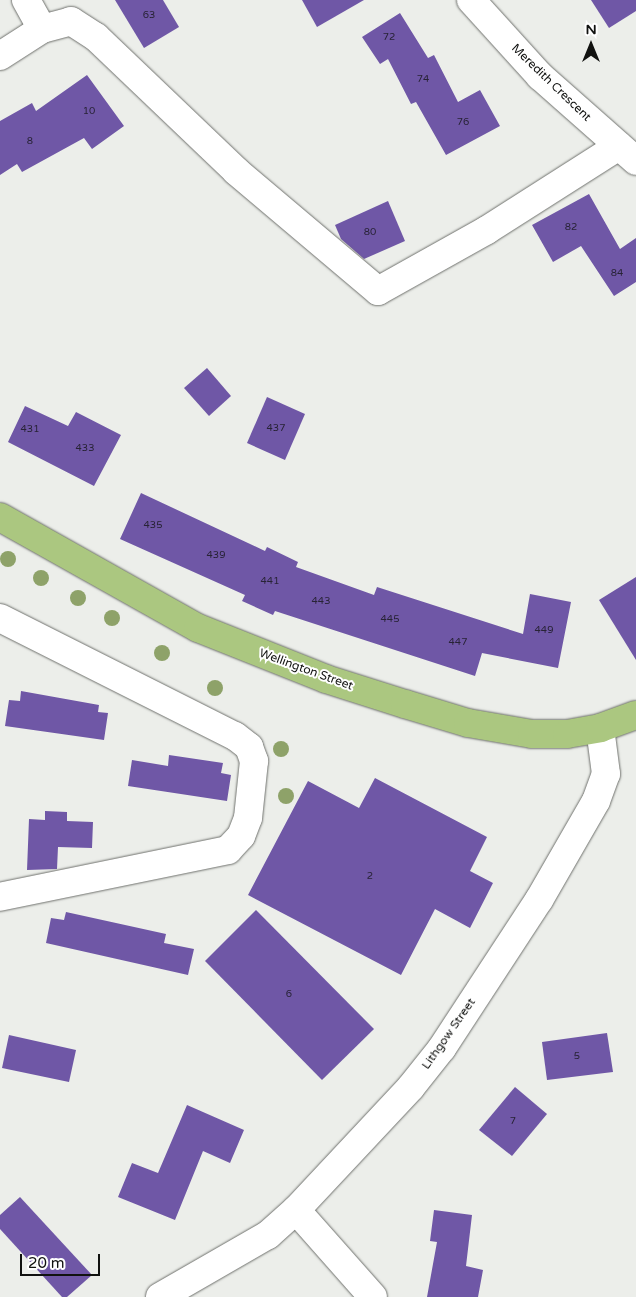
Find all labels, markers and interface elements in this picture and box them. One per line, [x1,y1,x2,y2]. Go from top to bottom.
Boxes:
house number: 63 [143,10,155,22]
north arrow [566,20,616,70]
text: N [585,21,597,38]
house number: 72 [383,32,395,44]
street label: Meredith Crescent [508,41,594,125]
house number: 74 [417,74,429,86]
house number: 10 [83,106,95,118]
house number: 76 [457,117,469,129]
house number: 8 [27,136,33,148]
house number: 82 [565,222,577,234]
house number: 80 [364,227,376,239]
house number: 84 [611,268,623,280]
house number: 437 [267,423,285,435]
house number: 431 [21,424,39,436]
house number: 433 [76,443,94,455]
house number: 435 [144,520,162,532]
house number: 439 [207,550,225,562]
house number: 441 [261,576,279,588]
house number: 443 [312,596,330,608]
house number: 445 [381,614,399,626]
house number: 449 [535,625,553,637]
house number: 447 [449,637,467,649]
street label: Wellington Street [257,646,355,694]
house number: 2 [367,871,373,883]
house number: 6 [286,989,292,1001]
street label: Lithgow Street [419,996,479,1072]
house number: 5 [574,1051,580,1063]
house number: 7 [510,1116,516,1128]
scale bar [22,1244,102,1276]
text: 20 m [28,1254,65,1272]

